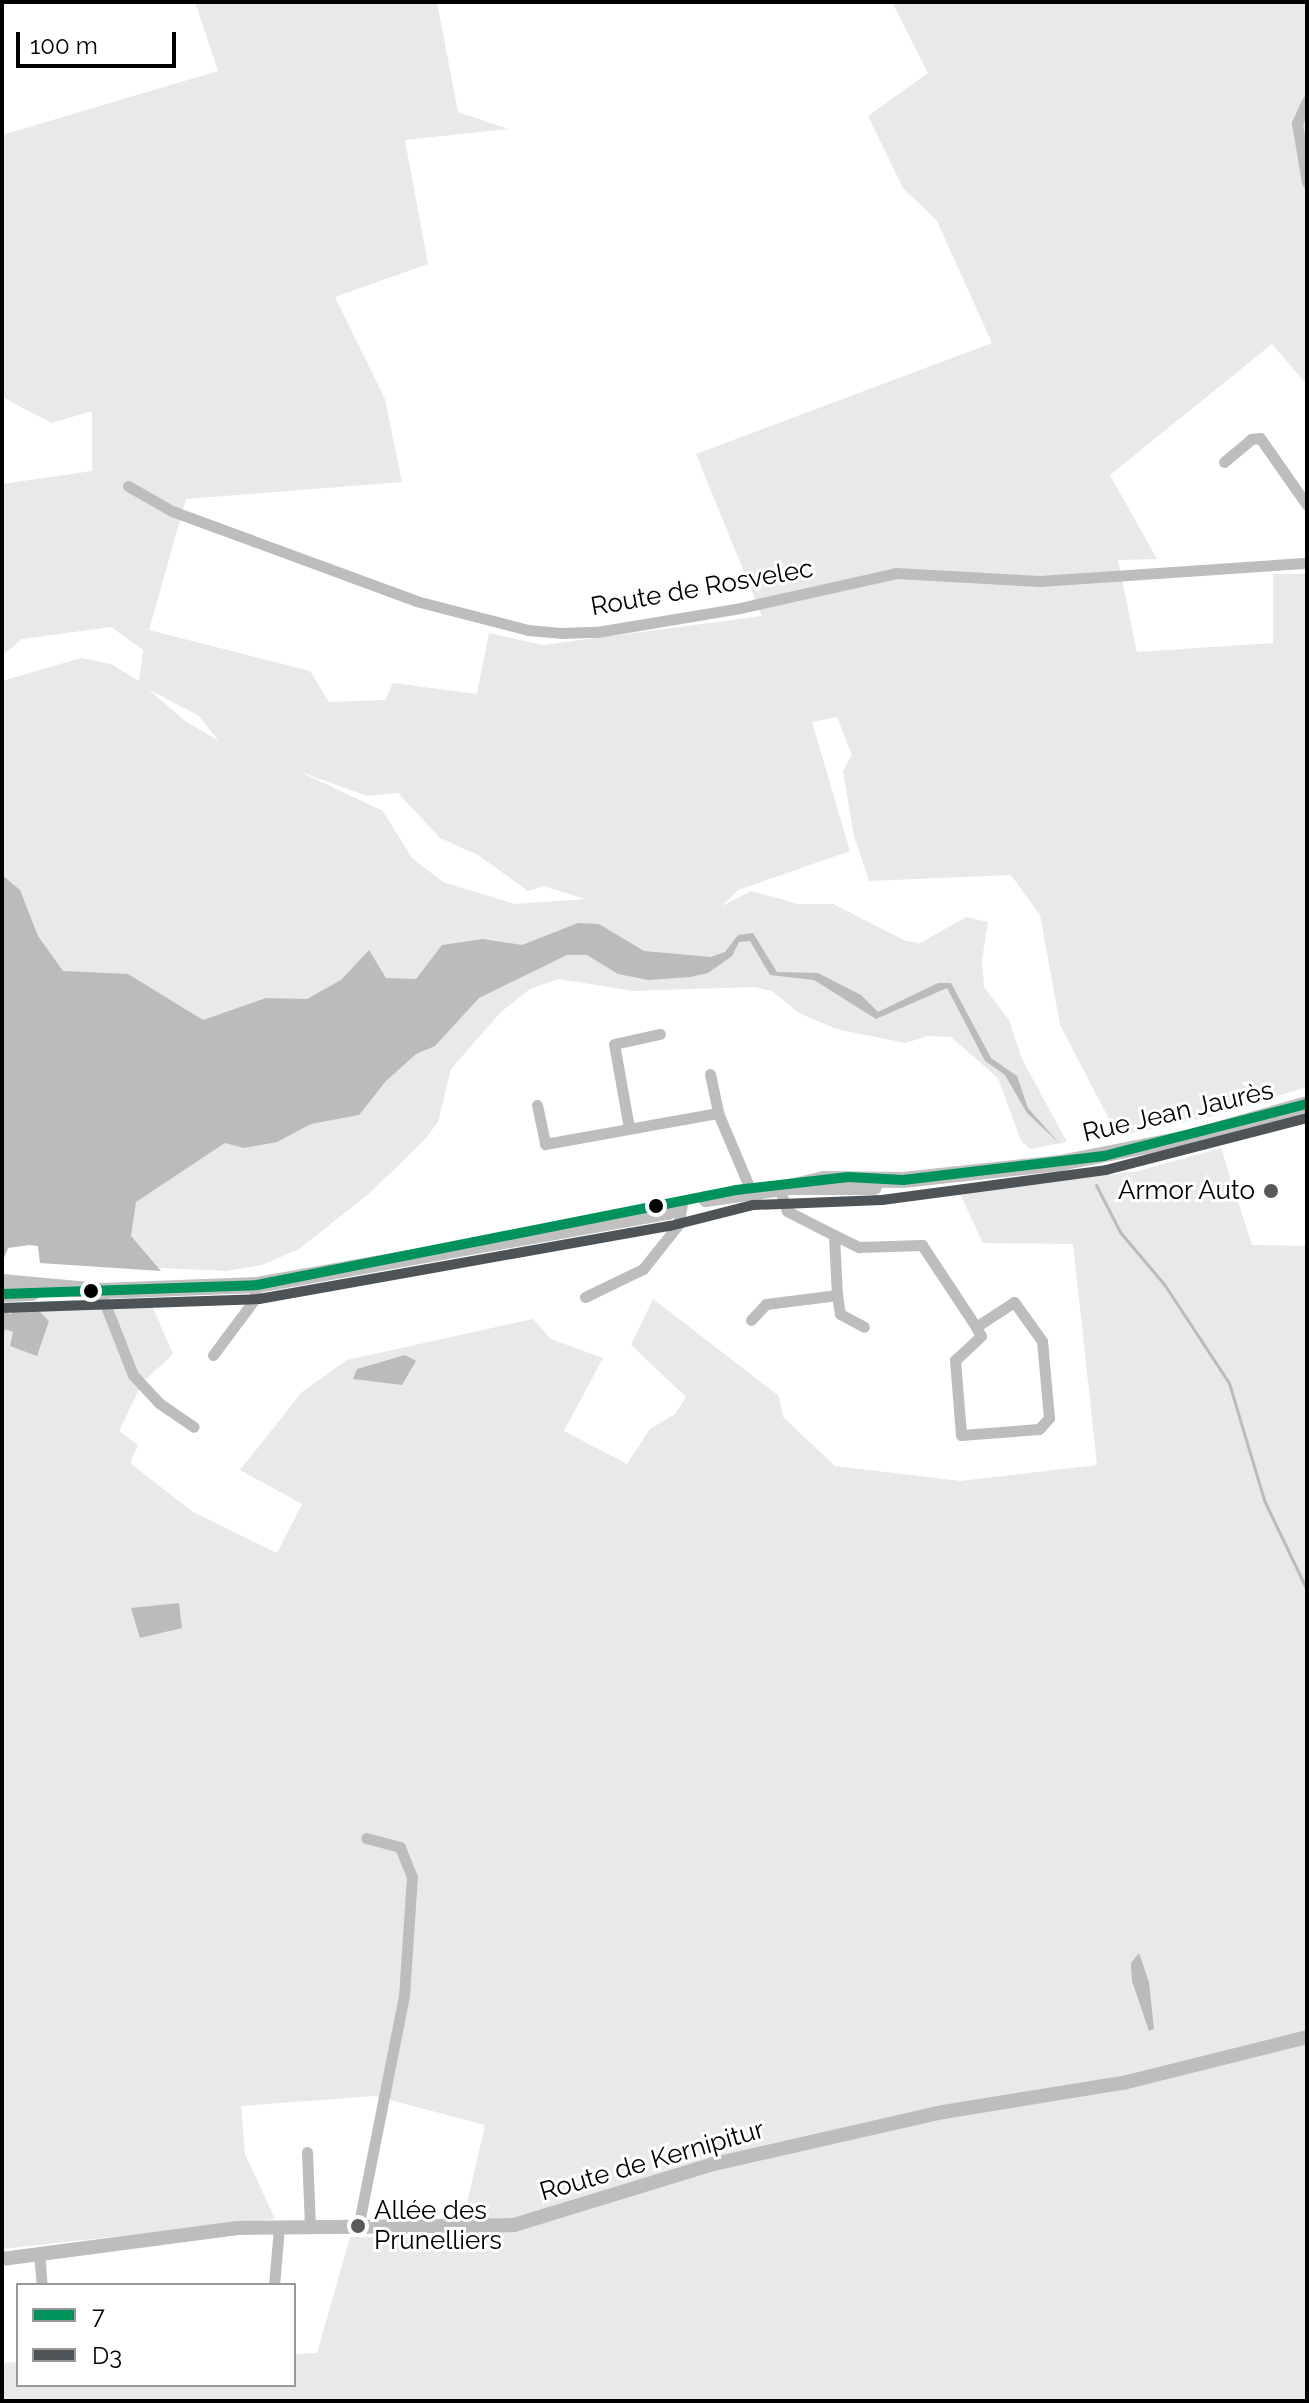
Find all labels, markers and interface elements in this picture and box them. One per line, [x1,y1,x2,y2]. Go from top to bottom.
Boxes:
scale bar [20,16,180,66]
text: 100 m [30,31,98,60]
street label: Route de Rosvelec [588,553,816,623]
street label: Rue Jean Jaurès [1079,1075,1277,1149]
place label: Armor Auto [1116,1175,1255,1207]
marker: Armor Auto [1262,1182,1280,1200]
unlabelled marker [648,1198,664,1214]
unlabelled marker [83,1283,99,1299]
street label: Route de Kernipitur [536,2114,768,2208]
place label: Allée des Prunelliers [374,2195,502,2256]
marker: Allée des Prunelliers [349,2217,367,2235]
legend [16,2283,296,2387]
text: 7 [92,2301,105,2330]
text: D3 [92,2341,122,2370]

